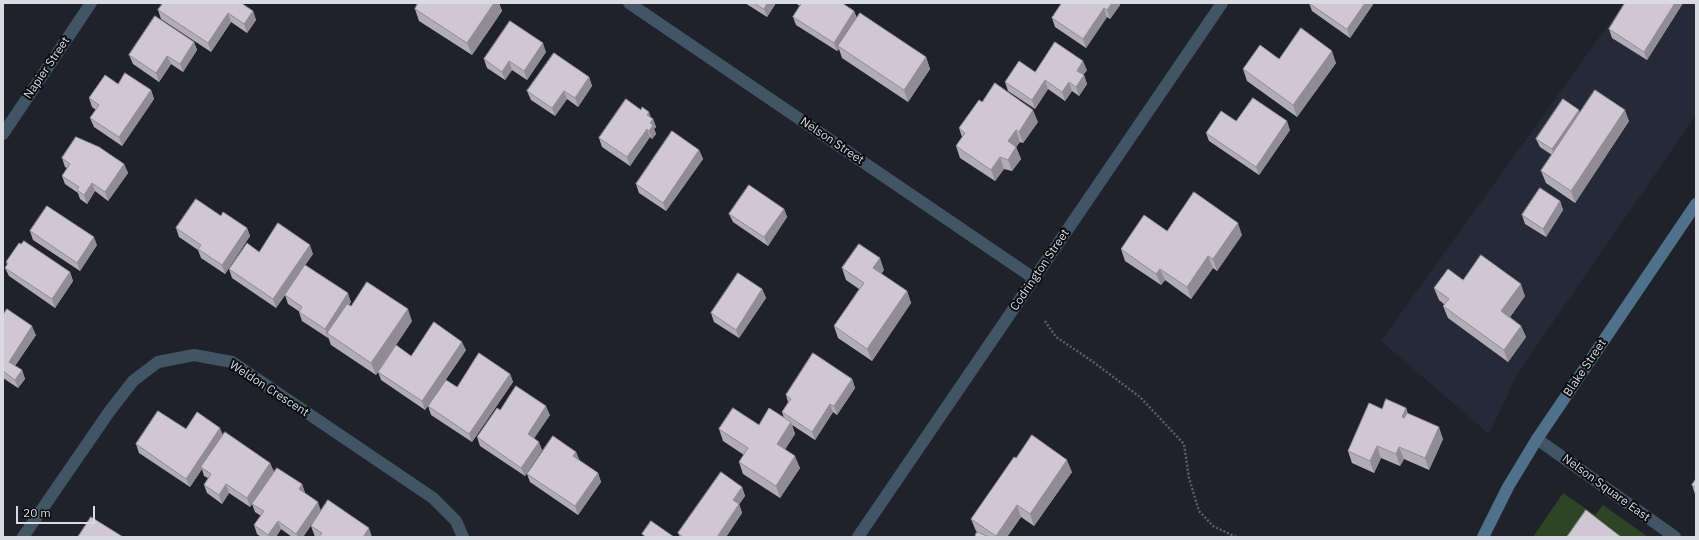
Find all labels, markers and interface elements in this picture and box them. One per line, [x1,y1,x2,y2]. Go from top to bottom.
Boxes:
street label: Napier Street [21,34,73,102]
street label: Nelson Street [798,114,866,168]
street label: Codrington Street [1007,227,1073,313]
street label: Blake Street [1561,337,1609,399]
street label: Weldon Crescent [227,358,311,420]
street label: Nelson Square East [1559,451,1653,525]
scale bar [18,498,97,524]
text: 20 m [23,505,51,520]

